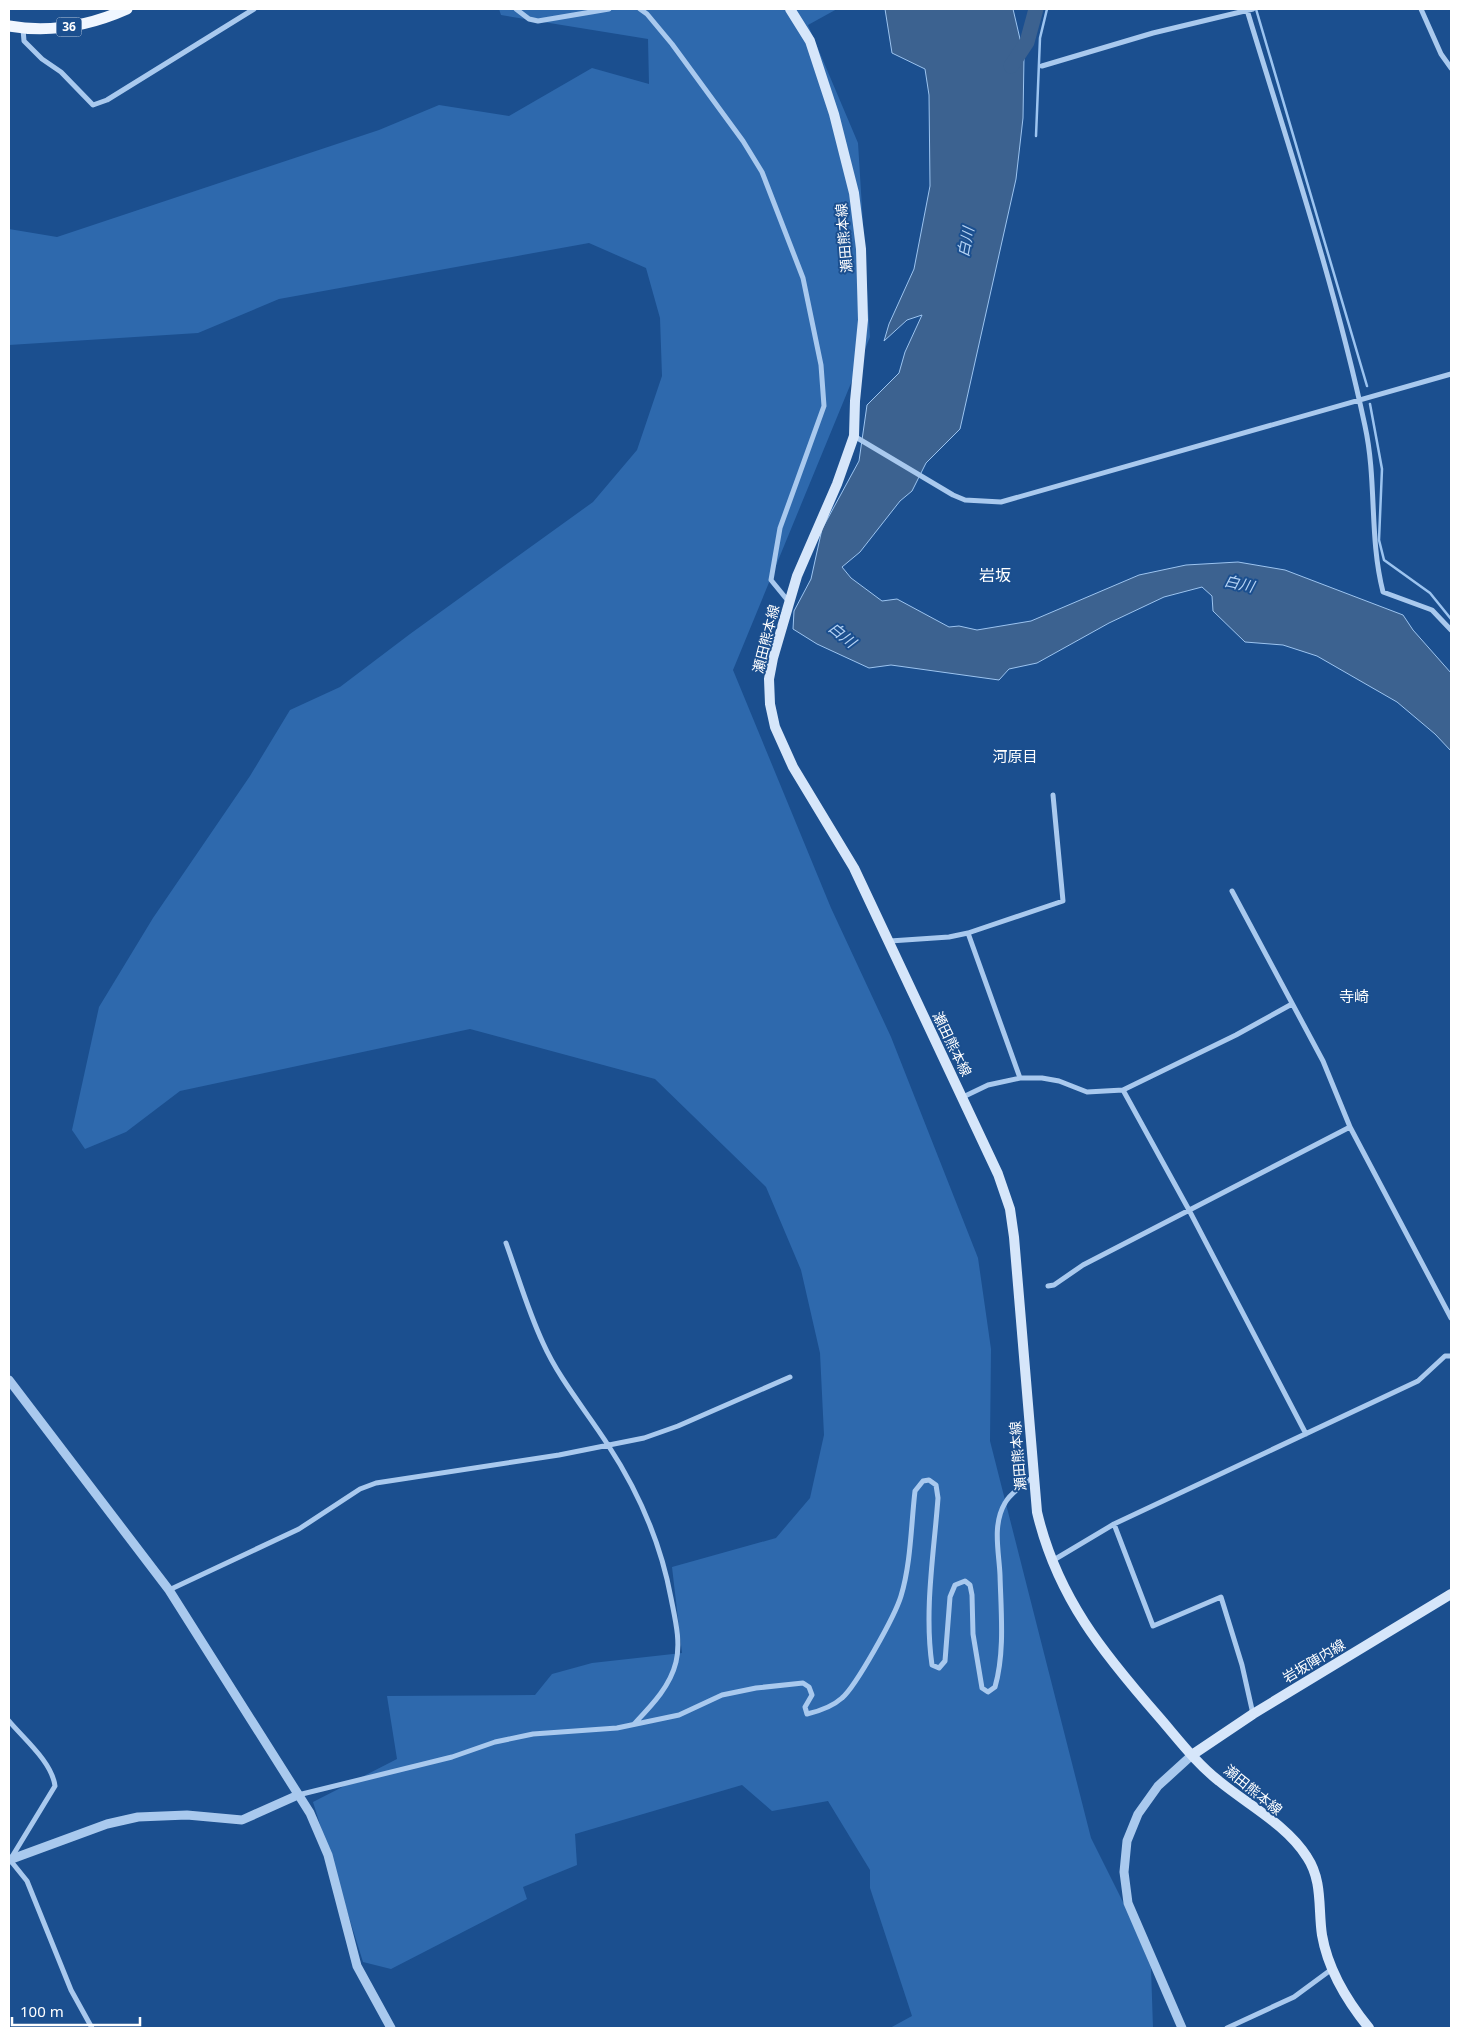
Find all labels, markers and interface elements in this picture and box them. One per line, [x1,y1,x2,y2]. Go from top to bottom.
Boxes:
road number: 36 [56,18,82,36]
street label: 瀬田熊本線 [831,202,856,274]
water label: 白川 [952,223,978,258]
district label: 岩坂 [979,564,1011,586]
water label: 白川 [1222,570,1258,597]
street label: 瀬田熊本線 [748,603,783,675]
water label: 白川 [825,617,862,653]
district label: 河原目 [992,746,1038,766]
district label: 寺崎 [1339,986,1369,1006]
street label: 瀬田熊本線 [929,1008,976,1079]
street label: 瀬田熊本線 [1005,1420,1030,1492]
street label: 岩坂陣内線 [1279,1634,1349,1687]
street label: 瀬田熊本線 [1220,1760,1286,1819]
scale bar [12,1994,140,2026]
text: 100 m [20,2001,64,2021]

